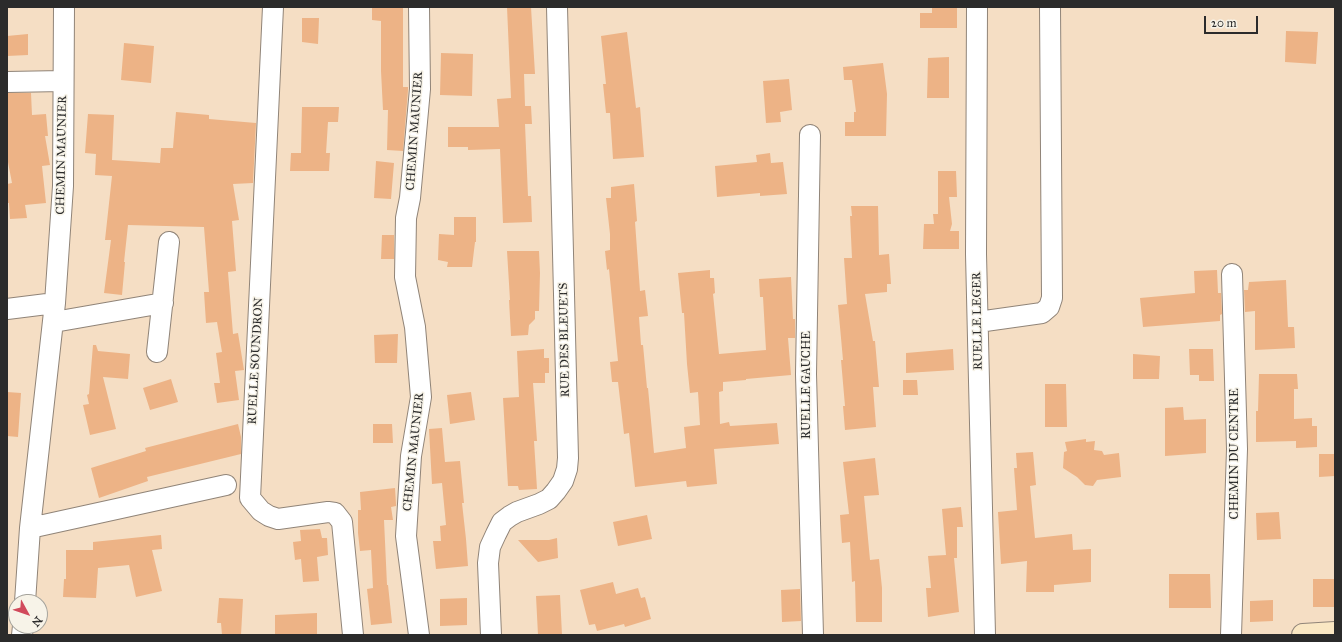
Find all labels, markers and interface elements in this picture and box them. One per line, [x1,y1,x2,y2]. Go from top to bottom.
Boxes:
scale bar [1206,8,1260,34]
text: 20 m [1211,16,1237,30]
street label: CHEMIN MAUNIER [404,71,426,191]
street label: CHEMIN MAUNIER [54,95,70,215]
street label: RUELLE LEGER [970,272,986,370]
street label: RUE DES BLEUETS [557,283,573,397]
street label: RUELLE SOUNDRON [245,297,267,425]
street label: RUELLE GAUCHE [800,331,814,439]
street label: CHEMIN DU CENTRE [1228,388,1242,520]
street label: CHEMIN MAUNIER [401,392,427,512]
north arrow [8,594,48,634]
text: N [29,614,45,629]

